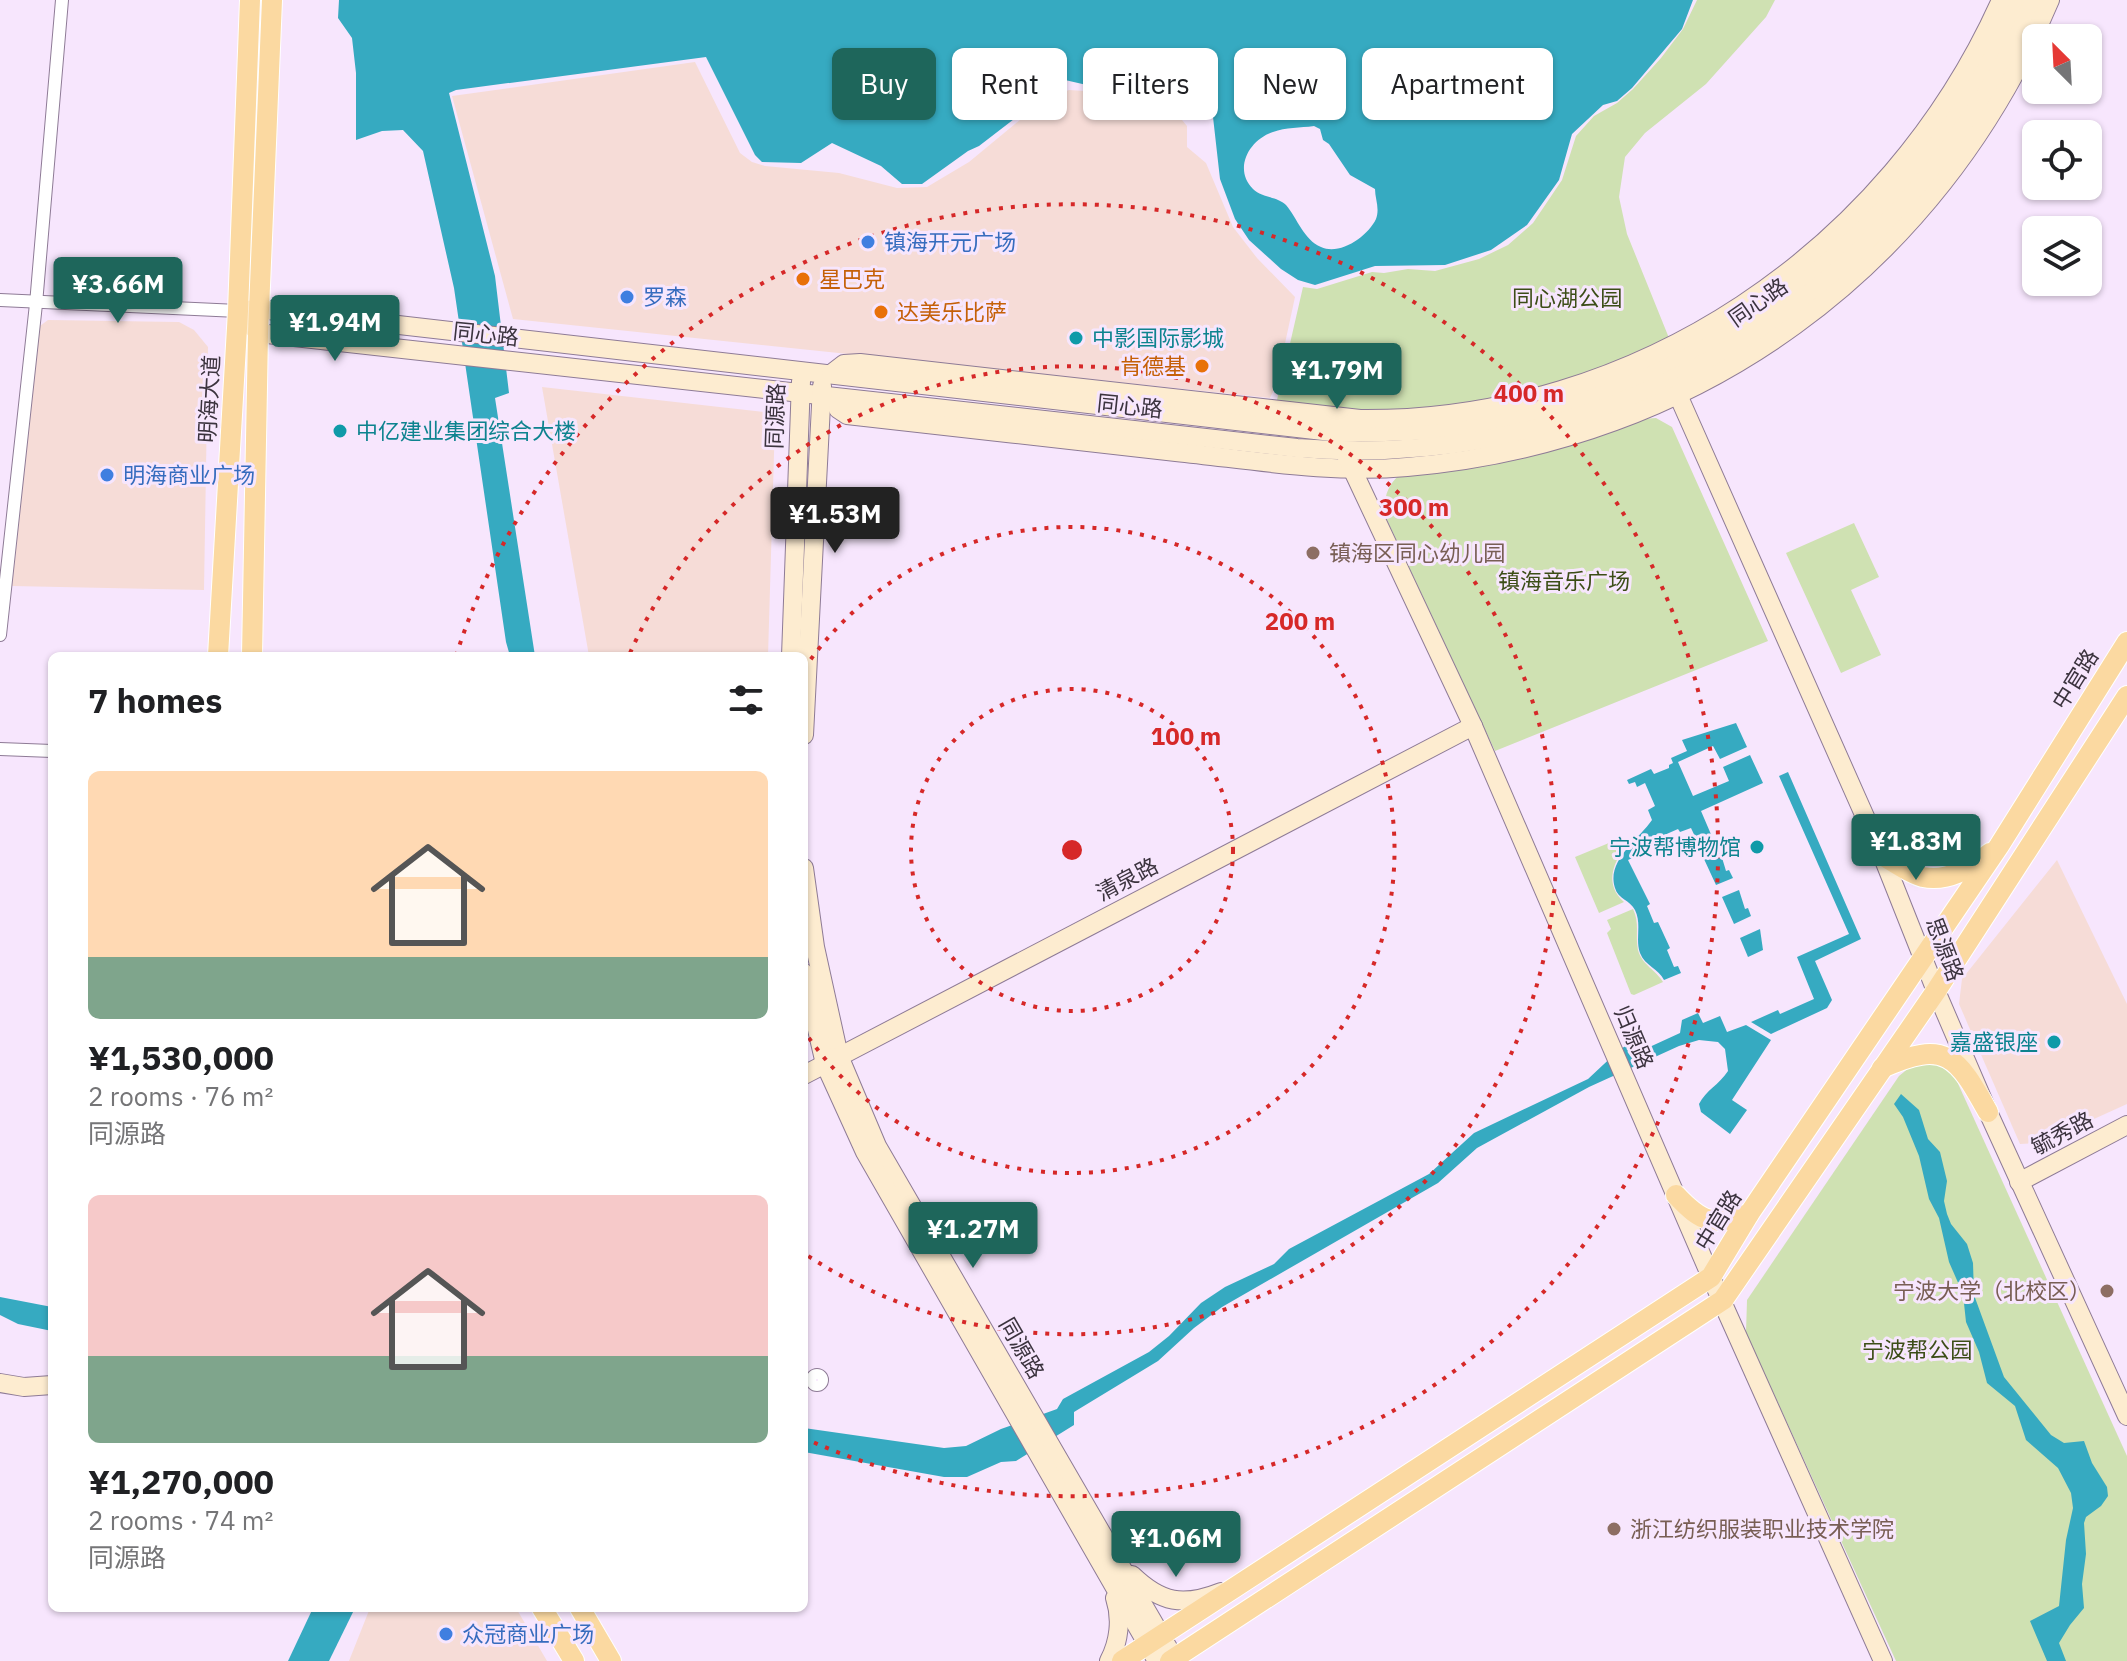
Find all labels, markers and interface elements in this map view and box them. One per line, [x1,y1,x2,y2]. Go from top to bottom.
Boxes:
north arrow [2022,24,2102,104]
map controls [2022,24,2102,296]
chip: Buy [832,48,936,120]
chip: Rent [952,48,1067,120]
chip: Filters [1083,48,1218,120]
chip: New [1234,48,1346,120]
chip: Apartment [1362,48,1553,120]
button: locate [2022,120,2102,200]
button: layers [2022,216,2102,296]
place label: 镇海开元广场 [884,227,1016,256]
marker: 镇海开元广场 [859,233,877,251]
pin: ¥3.66M [53,257,183,325]
place label: 星巴克 [819,264,885,293]
text: ¥3.66M [71,266,165,300]
marker: 星巴克 [794,270,812,288]
street label: 同心路 [1722,271,1793,332]
place label: 罗森 [643,282,687,311]
park label: 同心湖公园 [1512,283,1622,312]
marker: 罗森 [618,288,636,306]
pin: ¥1.94M [270,295,400,363]
place label: 达美乐比萨 [897,297,1007,326]
marker: 达美乐比萨 [872,303,890,321]
text: ¥1.94M [288,304,382,338]
street label: 同心路 [452,316,520,351]
place label: 中影国际影城 [1092,323,1224,352]
marker: 中影国际影城 [1067,329,1085,347]
pin: ¥1.79M [1272,343,1402,411]
place label: 肯德基 [1120,351,1186,380]
text: ¥1.79M [1290,352,1384,386]
street label: 明海大道 [192,354,225,444]
marker: 肯德基 [1193,357,1211,375]
text: 400 m [1494,377,1564,409]
street label: 同源路 [759,382,790,449]
street label: 同心路 [1096,388,1164,423]
place label: 中亿建业集团综合大楼 [356,416,576,445]
marker: 中亿建业集团综合大楼 [331,422,349,440]
place label: 明海商业广场 [123,460,255,489]
marker: 明海商业广场 [98,466,116,484]
pin: ¥1.53M [770,487,900,555]
text: 300 m [1379,491,1449,523]
text: ¥1.53M [788,496,882,530]
place label: 镇海区同心幼儿园 [1329,538,1505,567]
marker: 镇海区同心幼儿园 [1304,544,1322,562]
park label: 镇海音乐广场 [1498,566,1630,595]
text: 200 m [1265,605,1335,637]
street label: 中官路 [2045,643,2104,714]
text: 7 homes [88,678,223,722]
icon: filters [724,678,768,722]
text: 100 m [1151,720,1221,752]
pin: ¥1.83M [1851,814,1981,882]
icon: home [356,823,500,967]
text: ¥1.83M [1869,823,1963,857]
place label: 宁波帮博物馆 [1609,832,1741,861]
centre of rings [1058,836,1086,864]
marker: 宁波帮博物馆 [1748,838,1766,856]
street label: 清泉路 [1091,850,1163,907]
street label: 思源路 [1920,913,1971,985]
street label: 归源路 [1608,1001,1661,1073]
place label: 嘉盛银座 [1950,1027,2038,1056]
marker: 嘉盛银座 [2045,1033,2063,1051]
text: ¥1,530,000 [88,1035,274,1079]
text: 2 rooms · 76 m² [88,1079,273,1113]
street label: 毓秀路 [2026,1104,2098,1161]
text: 同源路 [88,1116,166,1150]
street label: 中官路 [1688,1184,1747,1255]
pin: ¥1.27M [908,1202,1038,1270]
text: ¥1.27M [926,1211,1020,1245]
icon: home [356,1247,500,1391]
place label: 宁波大学（北校区） [1893,1276,2091,1305]
marker: 宁波大学（北校区） [2098,1282,2116,1300]
street label: 同源路 [993,1312,1051,1384]
park label: 宁波帮公园 [1862,1335,1972,1364]
text: ¥1,270,000 [88,1459,274,1503]
text: 2 rooms · 74 m² [88,1503,273,1537]
pin: ¥1.06M [1111,1511,1241,1579]
place label: 浙江纺织服装职业技术学院 [1630,1514,1894,1543]
text: ¥1.06M [1129,1520,1223,1554]
marker: 浙江纺织服装职业技术学院 [1605,1520,1623,1538]
text: 同源路 [88,1540,166,1574]
place label: 众冠商业广场 [462,1619,594,1648]
marker: 众冠商业广场 [437,1625,455,1643]

